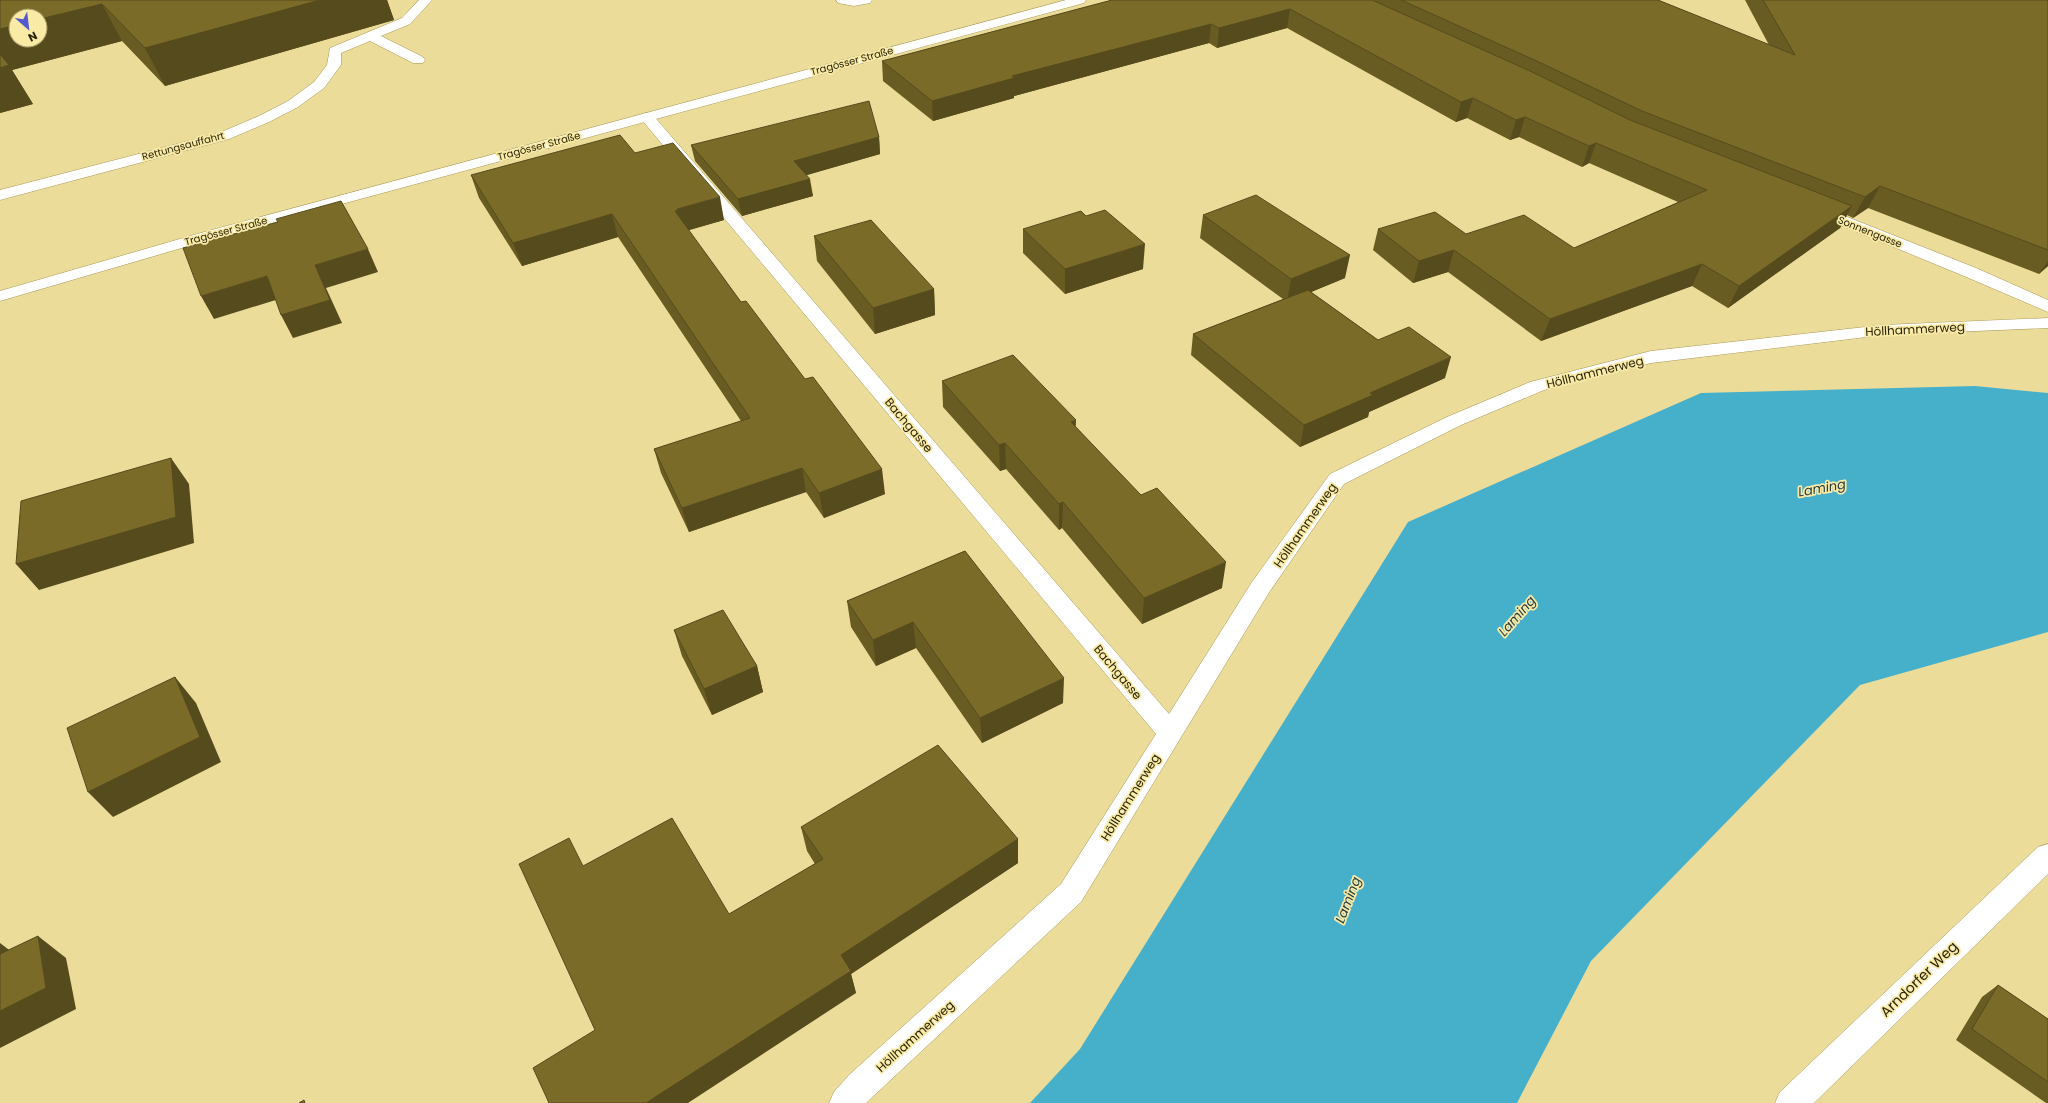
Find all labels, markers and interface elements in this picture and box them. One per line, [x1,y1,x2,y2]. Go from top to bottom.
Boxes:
north arrow [8,8,48,48]
text: N [25,28,40,46]
street label: Tragösser Straße [809,43,895,79]
street label: Rettungsauffahrt [140,128,226,164]
street label: Tragösser Straße [496,128,582,164]
street label: Sonnengasse [1836,212,1904,252]
street label: Tragösser Straße [183,213,269,249]
street label: Höllhammerweg [1865,318,1965,340]
street label: Höllhammerweg [1545,352,1645,392]
street label: Bachgasse [881,394,937,456]
water label: Laming [1797,474,1848,502]
street label: Höllhammerweg [1269,479,1341,571]
water label: Laming [1494,591,1540,640]
street label: Bachgasse [1090,641,1146,703]
street label: Höllhammerweg [1096,750,1164,844]
water label: Laming [1331,874,1366,926]
street label: Arndorfer Weg [1876,937,1962,1021]
street label: Höllhammerweg [872,996,958,1076]

